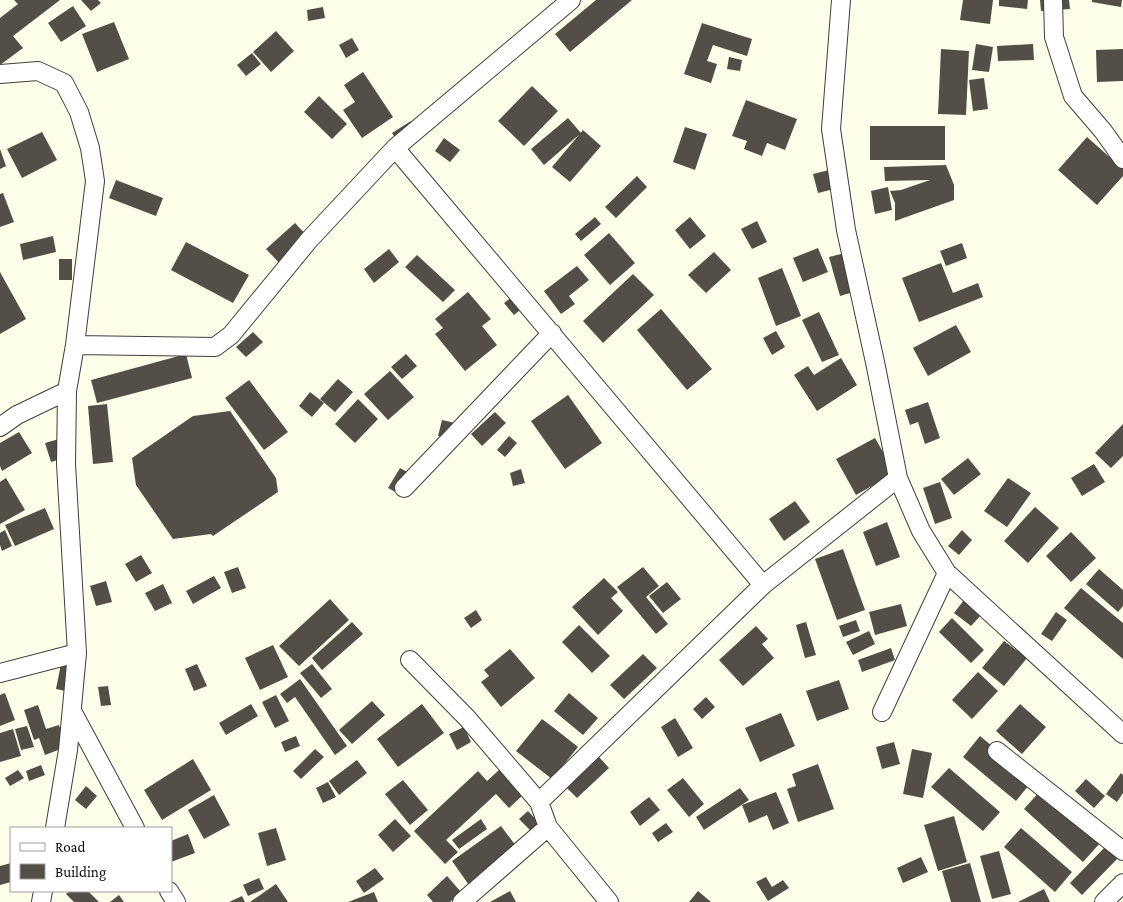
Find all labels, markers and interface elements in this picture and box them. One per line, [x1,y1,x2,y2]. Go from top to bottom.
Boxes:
legend [10,827,172,892]
text: Road [55,839,86,855]
text: Building [55,864,106,881]

